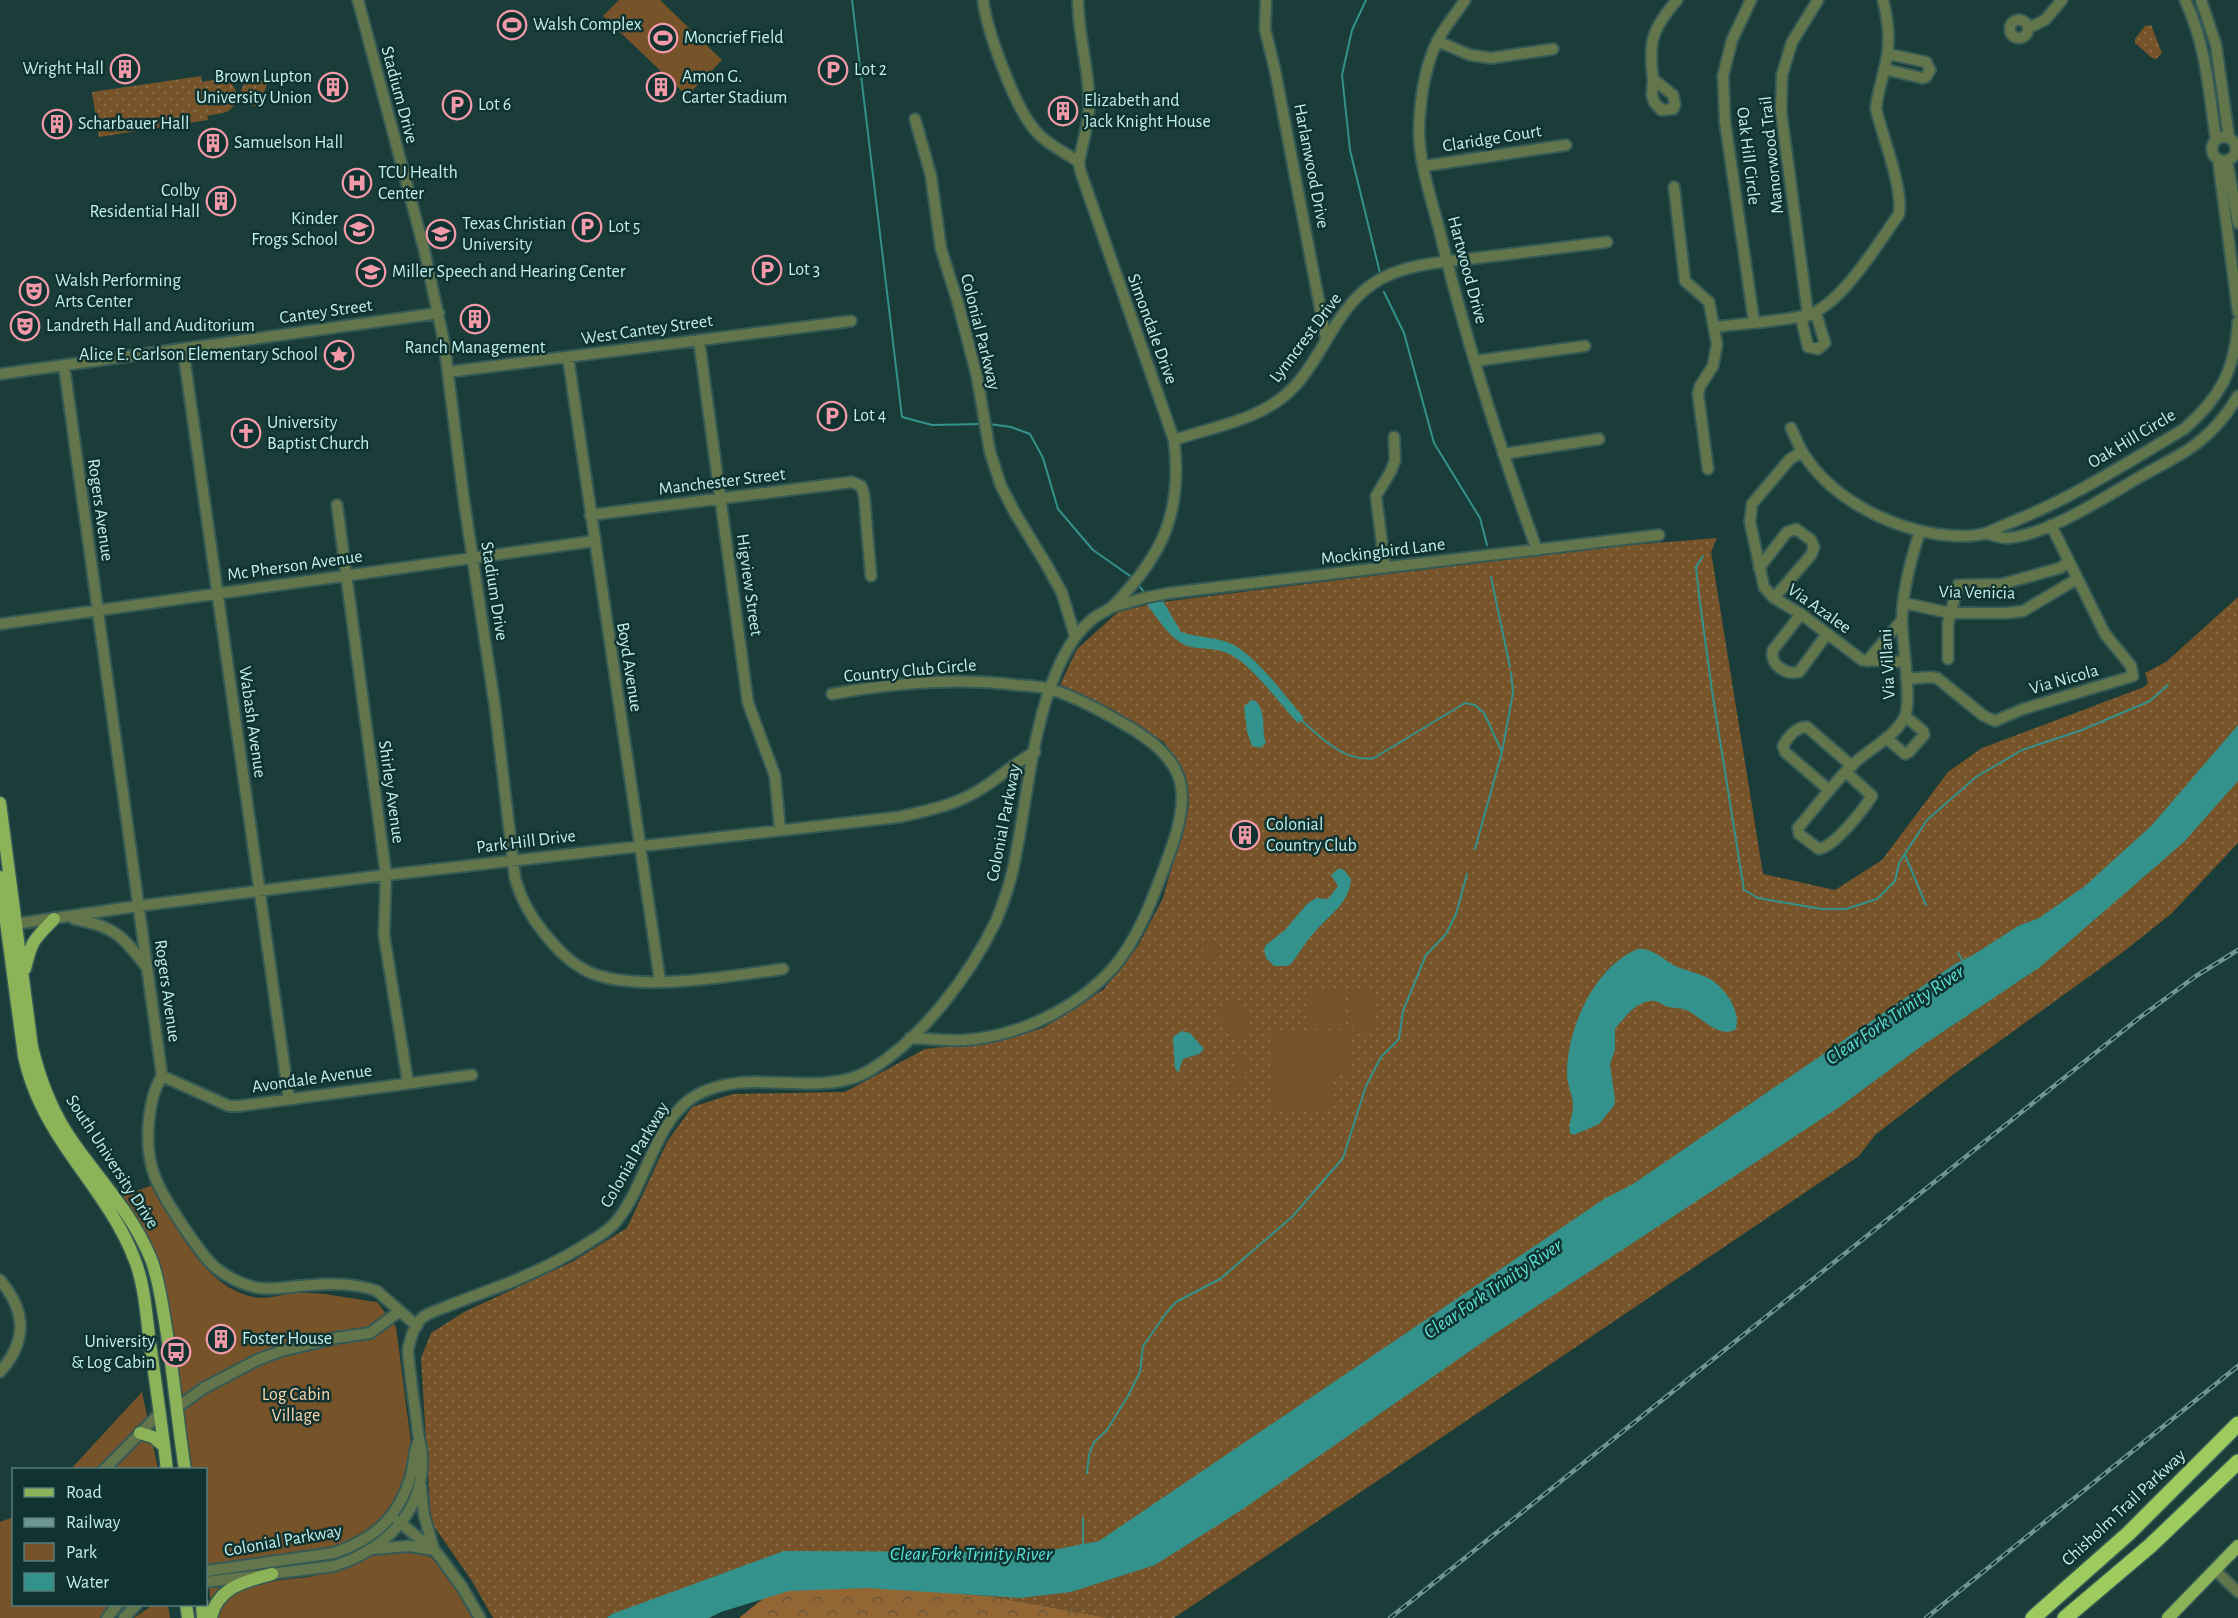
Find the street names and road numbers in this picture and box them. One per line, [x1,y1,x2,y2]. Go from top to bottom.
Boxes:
street label: Stadium Drive [377,44,421,146]
street label: Manorwood Trail [1757,95,1787,215]
street label: Harlanwood Drive [1290,102,1332,230]
street label: Oak Hill Circle [1733,106,1763,206]
street label: Claridge Court [1441,122,1543,156]
street label: Hartwood Drive [1444,214,1490,326]
street label: Simondale Drive [1124,271,1180,387]
street label: Colonial Parkway [957,272,1003,392]
street label: Lynncrest Drive [1267,290,1345,386]
street label: Cantey Street [278,297,374,327]
street label: West Cantey Street [580,312,714,348]
street label: Oak Hill Circle [2085,406,2179,472]
street label: Rogers Avenue [84,458,116,562]
street label: Manchester Street [658,465,787,499]
street label: Higview Street [733,533,765,638]
street label: Mockingbird Lane [1320,535,1446,569]
street label: Stadium Drive [477,540,511,642]
street label: Mc Pherson Avenue [226,548,364,584]
street label: Via Azalee [1784,581,1854,637]
street label: Via Venicia [1938,583,2016,603]
street label: Boyd Avenue [613,621,645,713]
street label: Via Villani [1877,628,1899,700]
street label: Country Club Circle [843,656,977,686]
street label: Via Nicola [2027,662,2101,698]
street label: Wabash Avenue [235,665,269,779]
street label: Shirley Avenue [375,739,407,845]
street label: Colonial Parkway [984,763,1024,883]
street label: Park Hill Drive [475,827,577,857]
street label: Rogers Avenue [151,939,183,1043]
street label: Avondale Avenue [251,1062,373,1096]
street label: South University Drive [62,1092,162,1232]
street label: Colonial Parkway [597,1099,673,1211]
street label: Chisholm Trail Parkway [2059,1446,2190,1570]
street label: Colonial Parkway [223,1522,343,1560]

